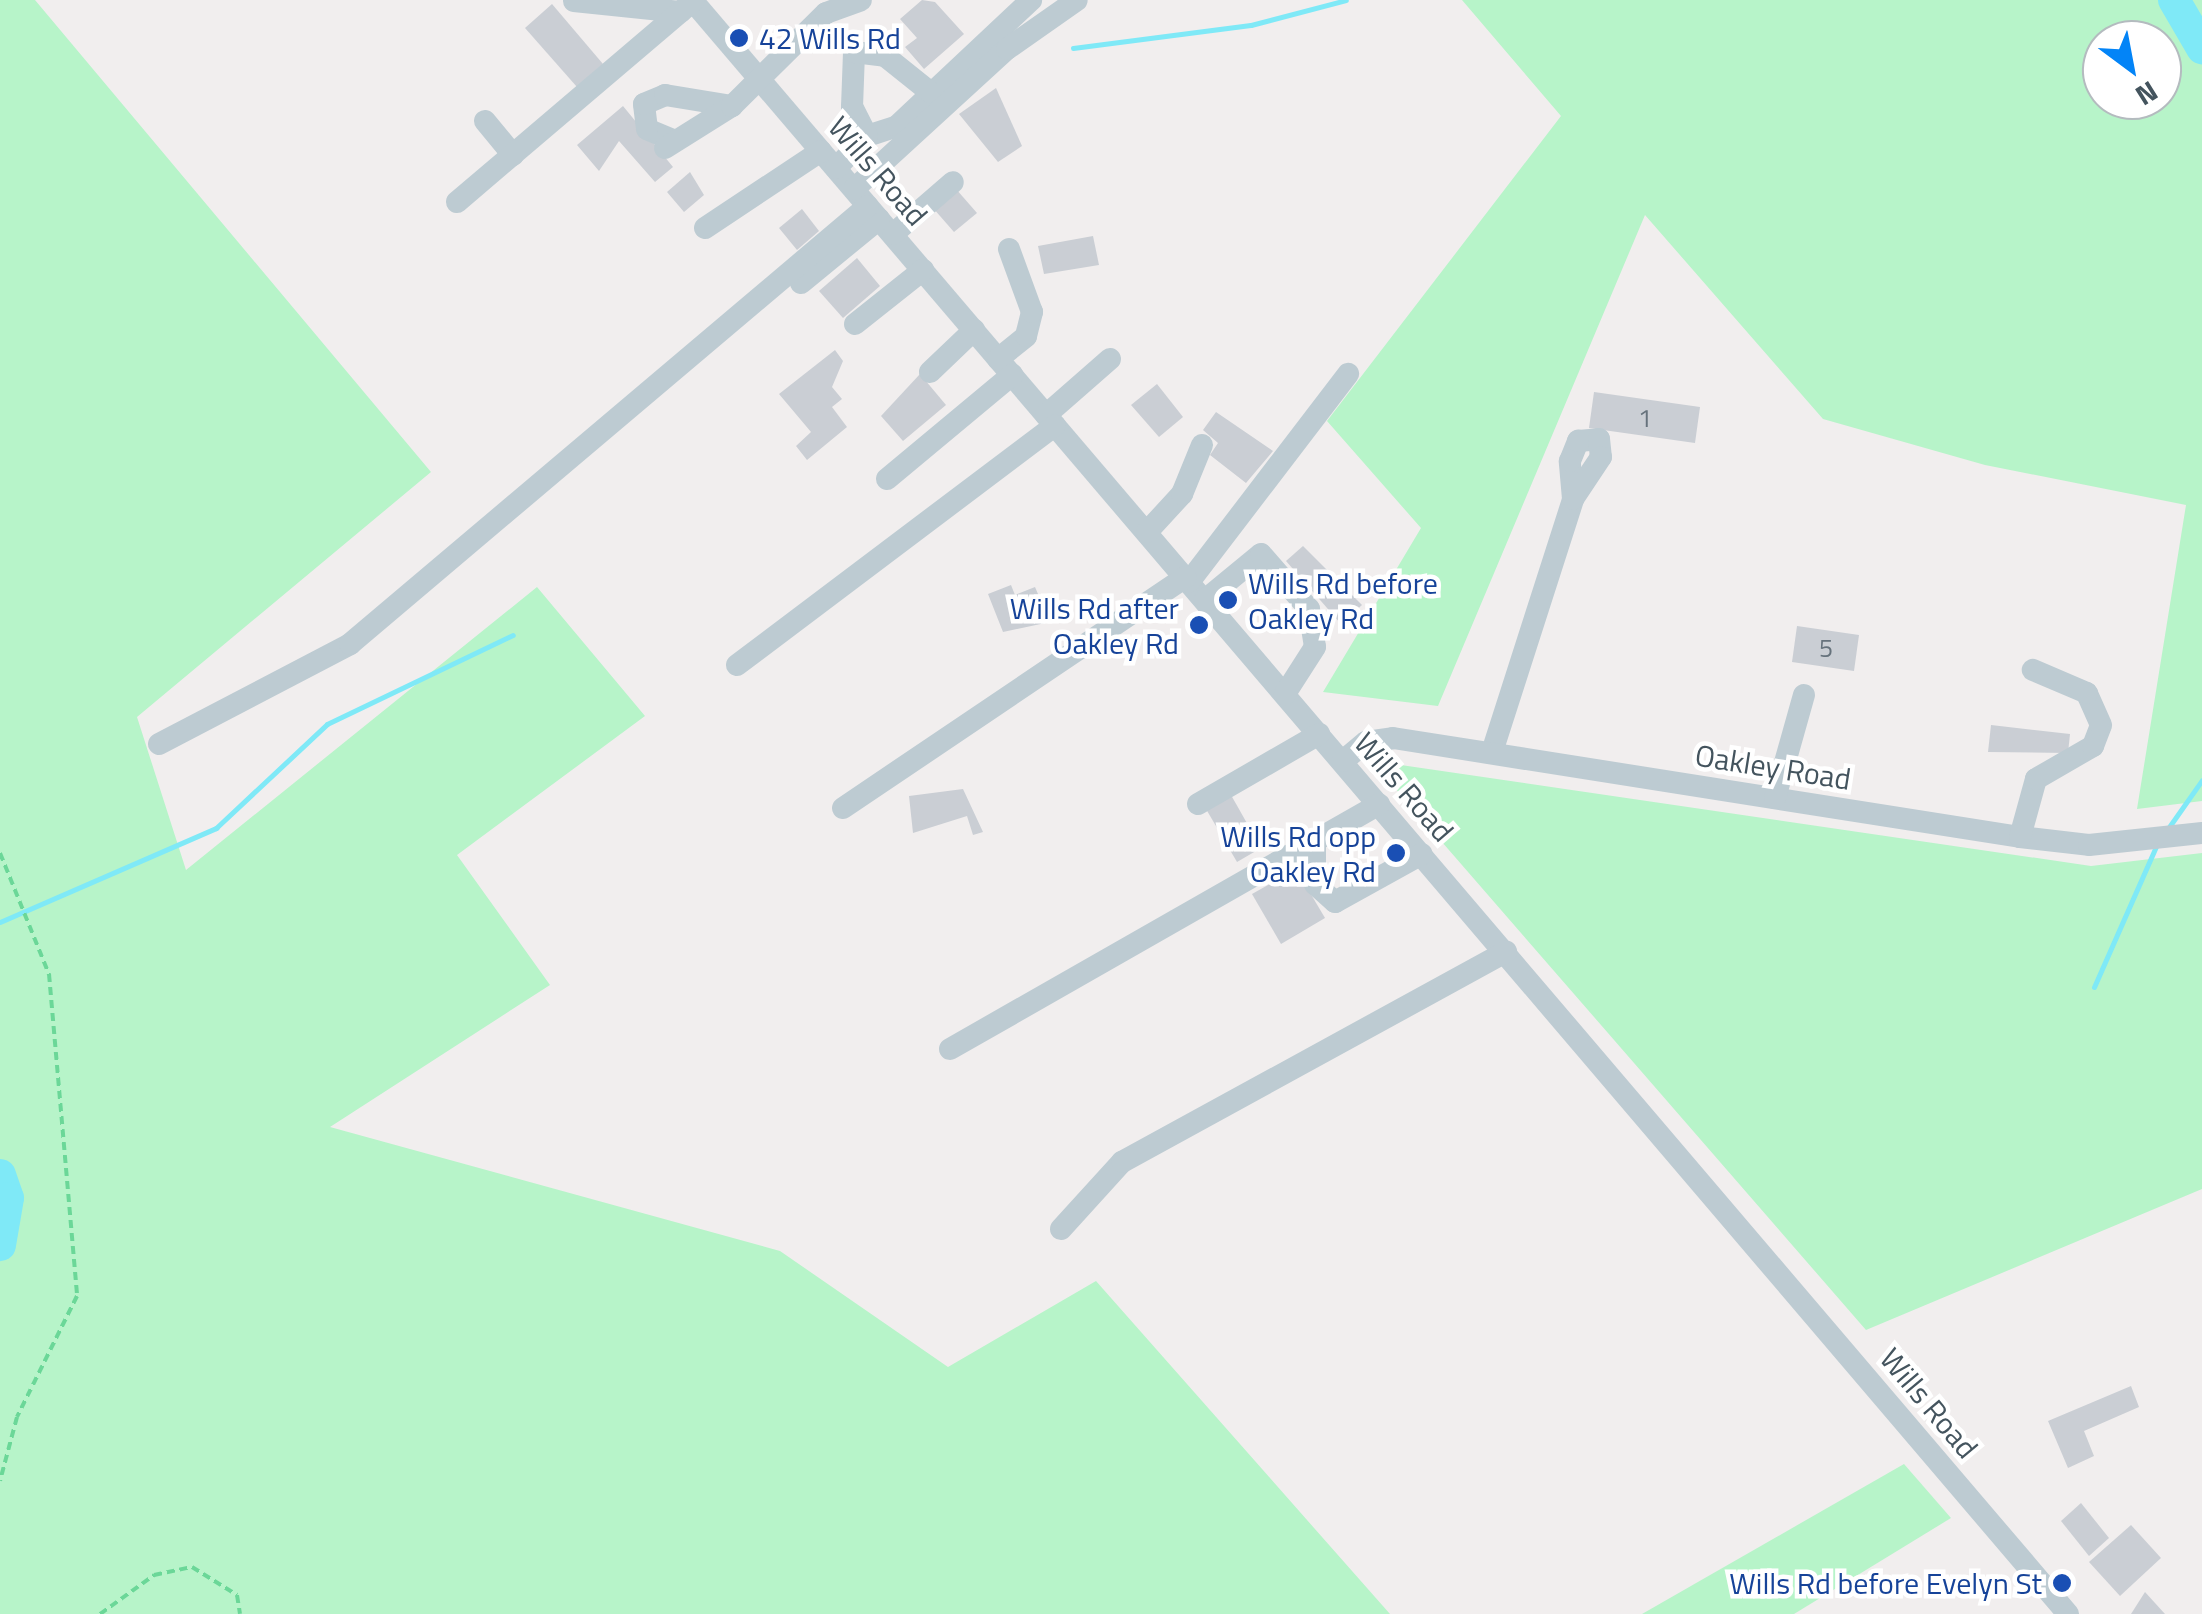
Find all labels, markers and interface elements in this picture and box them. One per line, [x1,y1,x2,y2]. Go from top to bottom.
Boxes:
place label: 42 Wills Rd [759,20,901,56]
north arrow [2082,20,2182,120]
marker: 42 Wills Rd [728,27,750,49]
text: N [2127,71,2167,118]
street label: Wills Road [821,109,935,233]
house number: 1 [1638,403,1652,433]
place label: Wills Rd before Oakley Rd [1248,565,1438,636]
marker: Wills Rd before Oakley Rd [1217,589,1239,611]
place label: Wills Rd after Oakley Rd [1010,590,1179,660]
marker: Wills Rd after Oakley Rd [1188,614,1210,636]
house number: 5 [1819,633,1833,663]
street label: Wills Road [1347,725,1461,849]
street label: Oakley Road [1693,737,1853,797]
place label: Wills Rd opp Oakley Rd [1220,818,1376,888]
marker: Wills Rd opp Oakley Rd [1385,842,1407,864]
street label: Wills Road [1873,1341,1985,1465]
place label: Wills Rd before Evelyn St [1729,1565,2042,1601]
marker: Wills Rd before Evelyn St [2051,1572,2073,1594]

